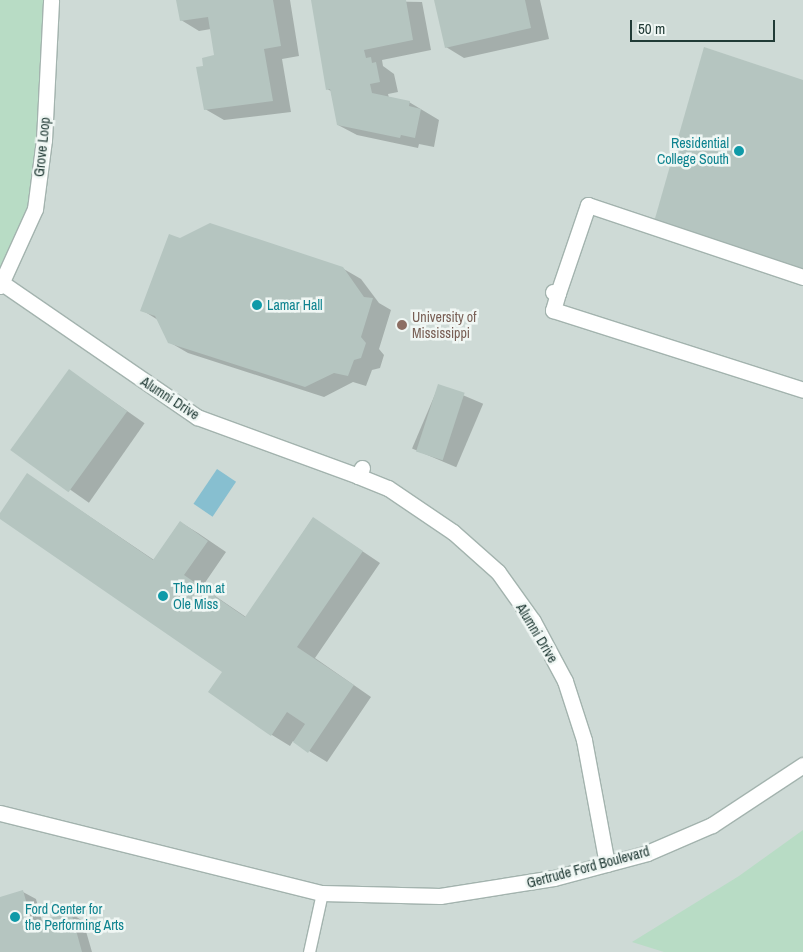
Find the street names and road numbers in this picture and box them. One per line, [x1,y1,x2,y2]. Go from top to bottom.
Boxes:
street label: Grove Loop [31,116,53,178]
street label: Alumni Drive [138,373,202,423]
street label: Alumni Drive [513,600,561,666]
street label: Gertrude Ford Boulevard [525,843,651,891]

